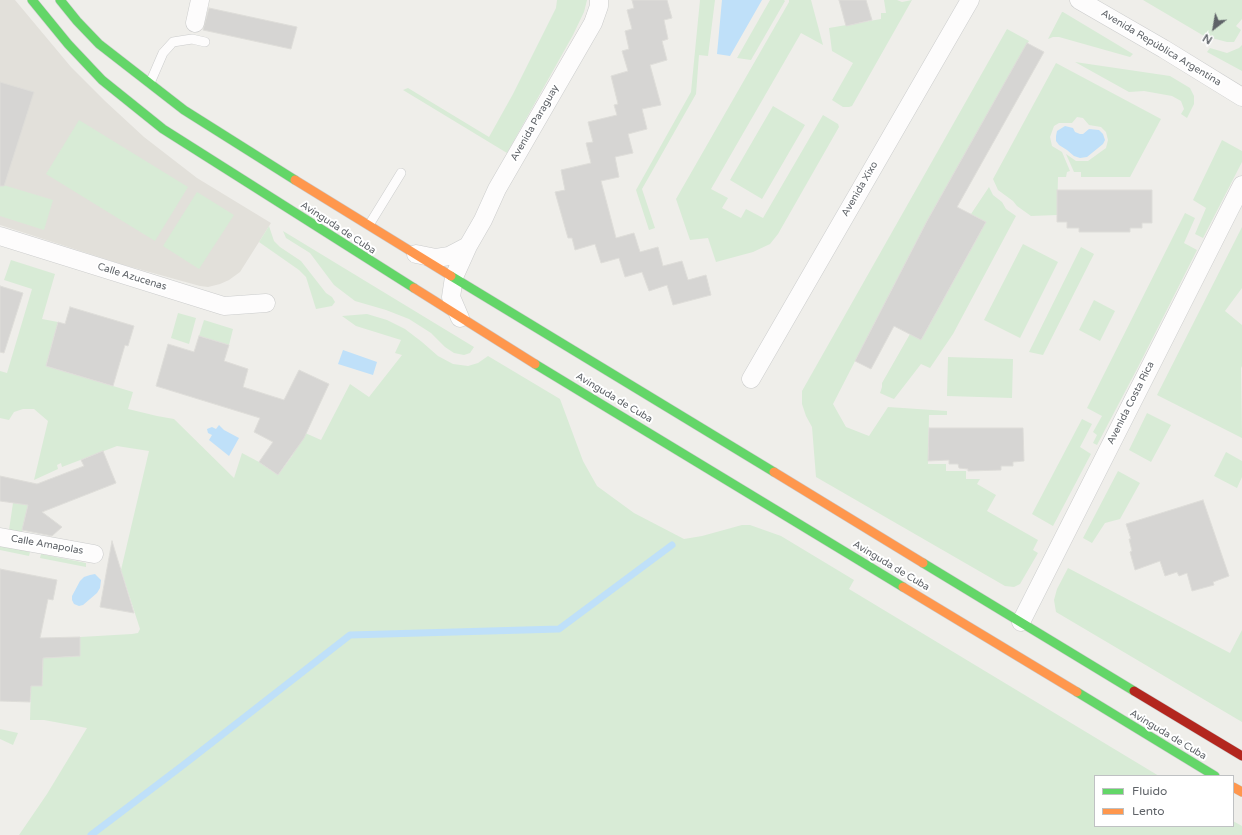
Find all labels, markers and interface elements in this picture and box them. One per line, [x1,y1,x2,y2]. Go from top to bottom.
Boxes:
street label: Avenida República Argentina [1099,7,1223,89]
north arrow [1194,8,1234,48]
text: N [1200,31,1215,47]
street label: Avenida Paraguay [508,83,562,163]
street label: Avenida Xixo [839,159,881,219]
street label: Avinguda de Cuba [298,199,378,257]
street label: Calle Azucenas [96,261,168,293]
street label: Avenida Costa Rica [1105,360,1157,446]
street label: Avinguda de Cuba [573,370,655,426]
street label: Calle Amapolas [10,533,84,557]
street label: Avinguda de Cuba [850,538,932,594]
street label: Avinguda de Cuba [1127,707,1209,763]
legend [1094,775,1234,827]
text: Fluido [1132,784,1167,798]
text: Lento [1132,804,1165,818]

